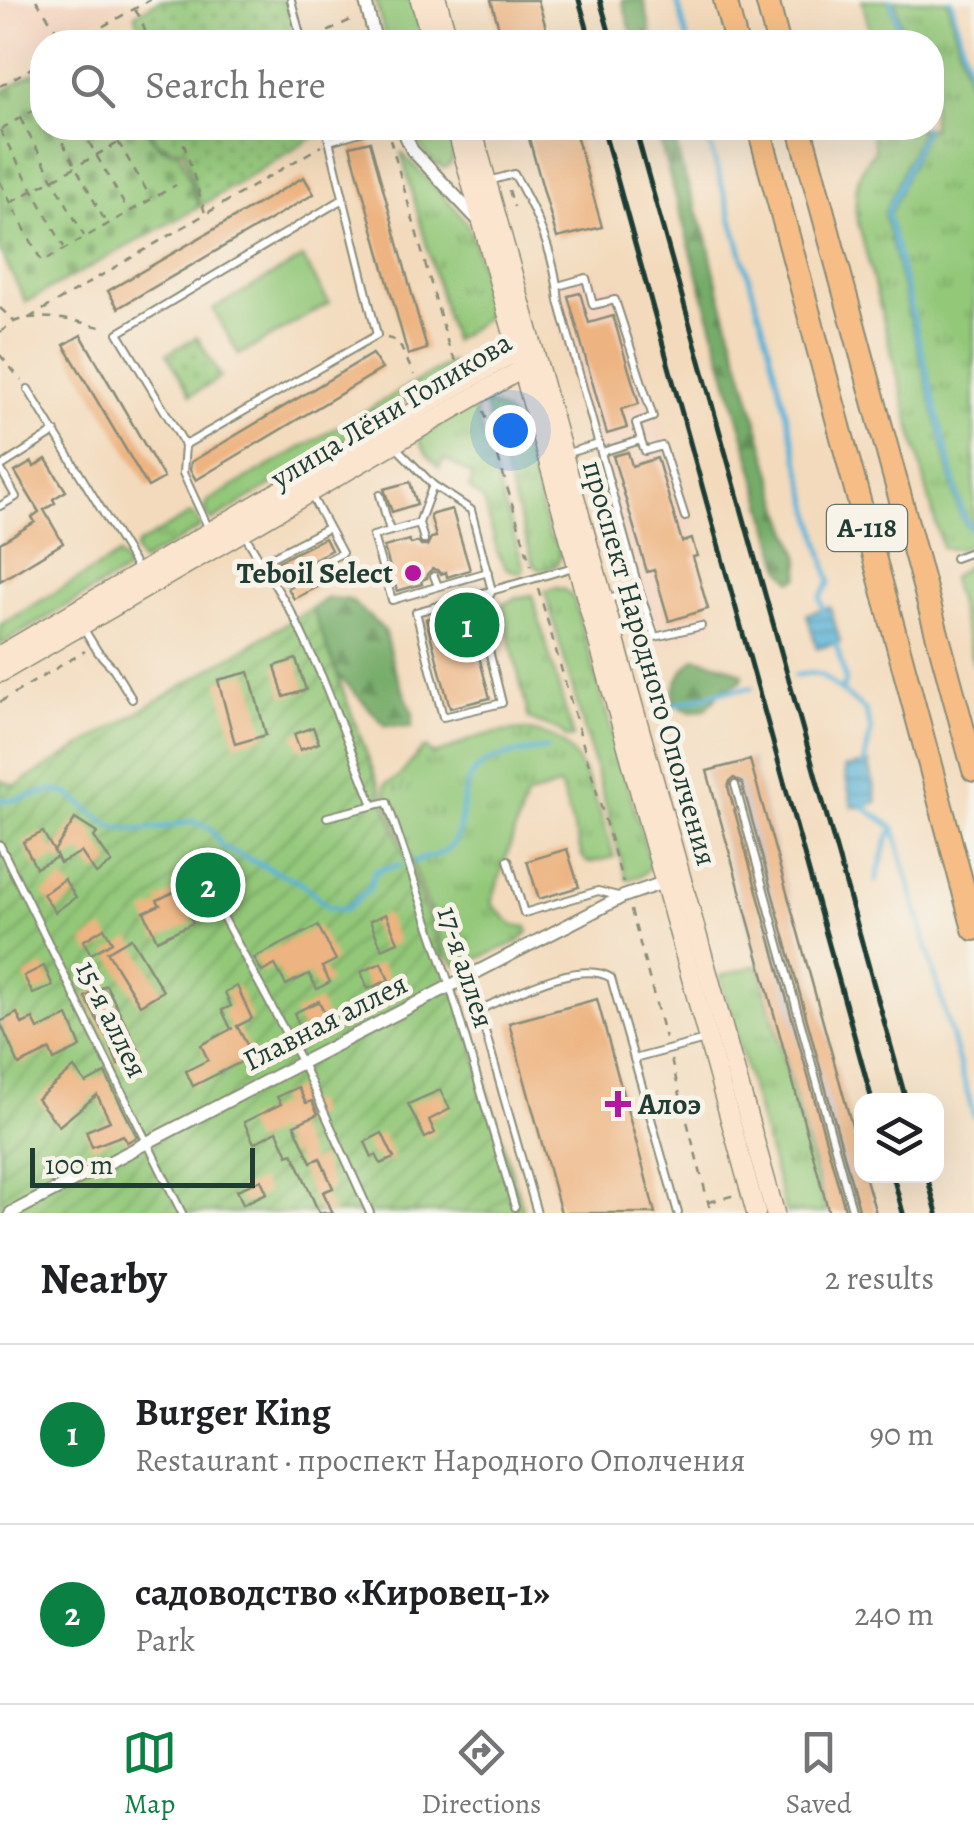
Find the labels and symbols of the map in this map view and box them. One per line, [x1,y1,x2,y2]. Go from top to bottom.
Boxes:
street label: улица Лёни Голикова [262,322,519,498]
your location [485,405,536,456]
street label: проспект Народного Ополчения [573,456,727,870]
road number: А-118 [827,505,907,551]
place label: Teboil Select [237,553,393,593]
marker: Teboil Select [402,562,424,584]
pin: 1 [434,588,500,662]
pin: 2 [176,848,240,922]
street label: 17-я аллея [428,901,504,1033]
street label: 15-я аллея [66,954,158,1084]
street label: Главная аллея [236,963,414,1081]
place label: Алоэ [637,1084,701,1124]
marker: Алоэ [607,1093,629,1115]
scale bar [30,1143,255,1188]

